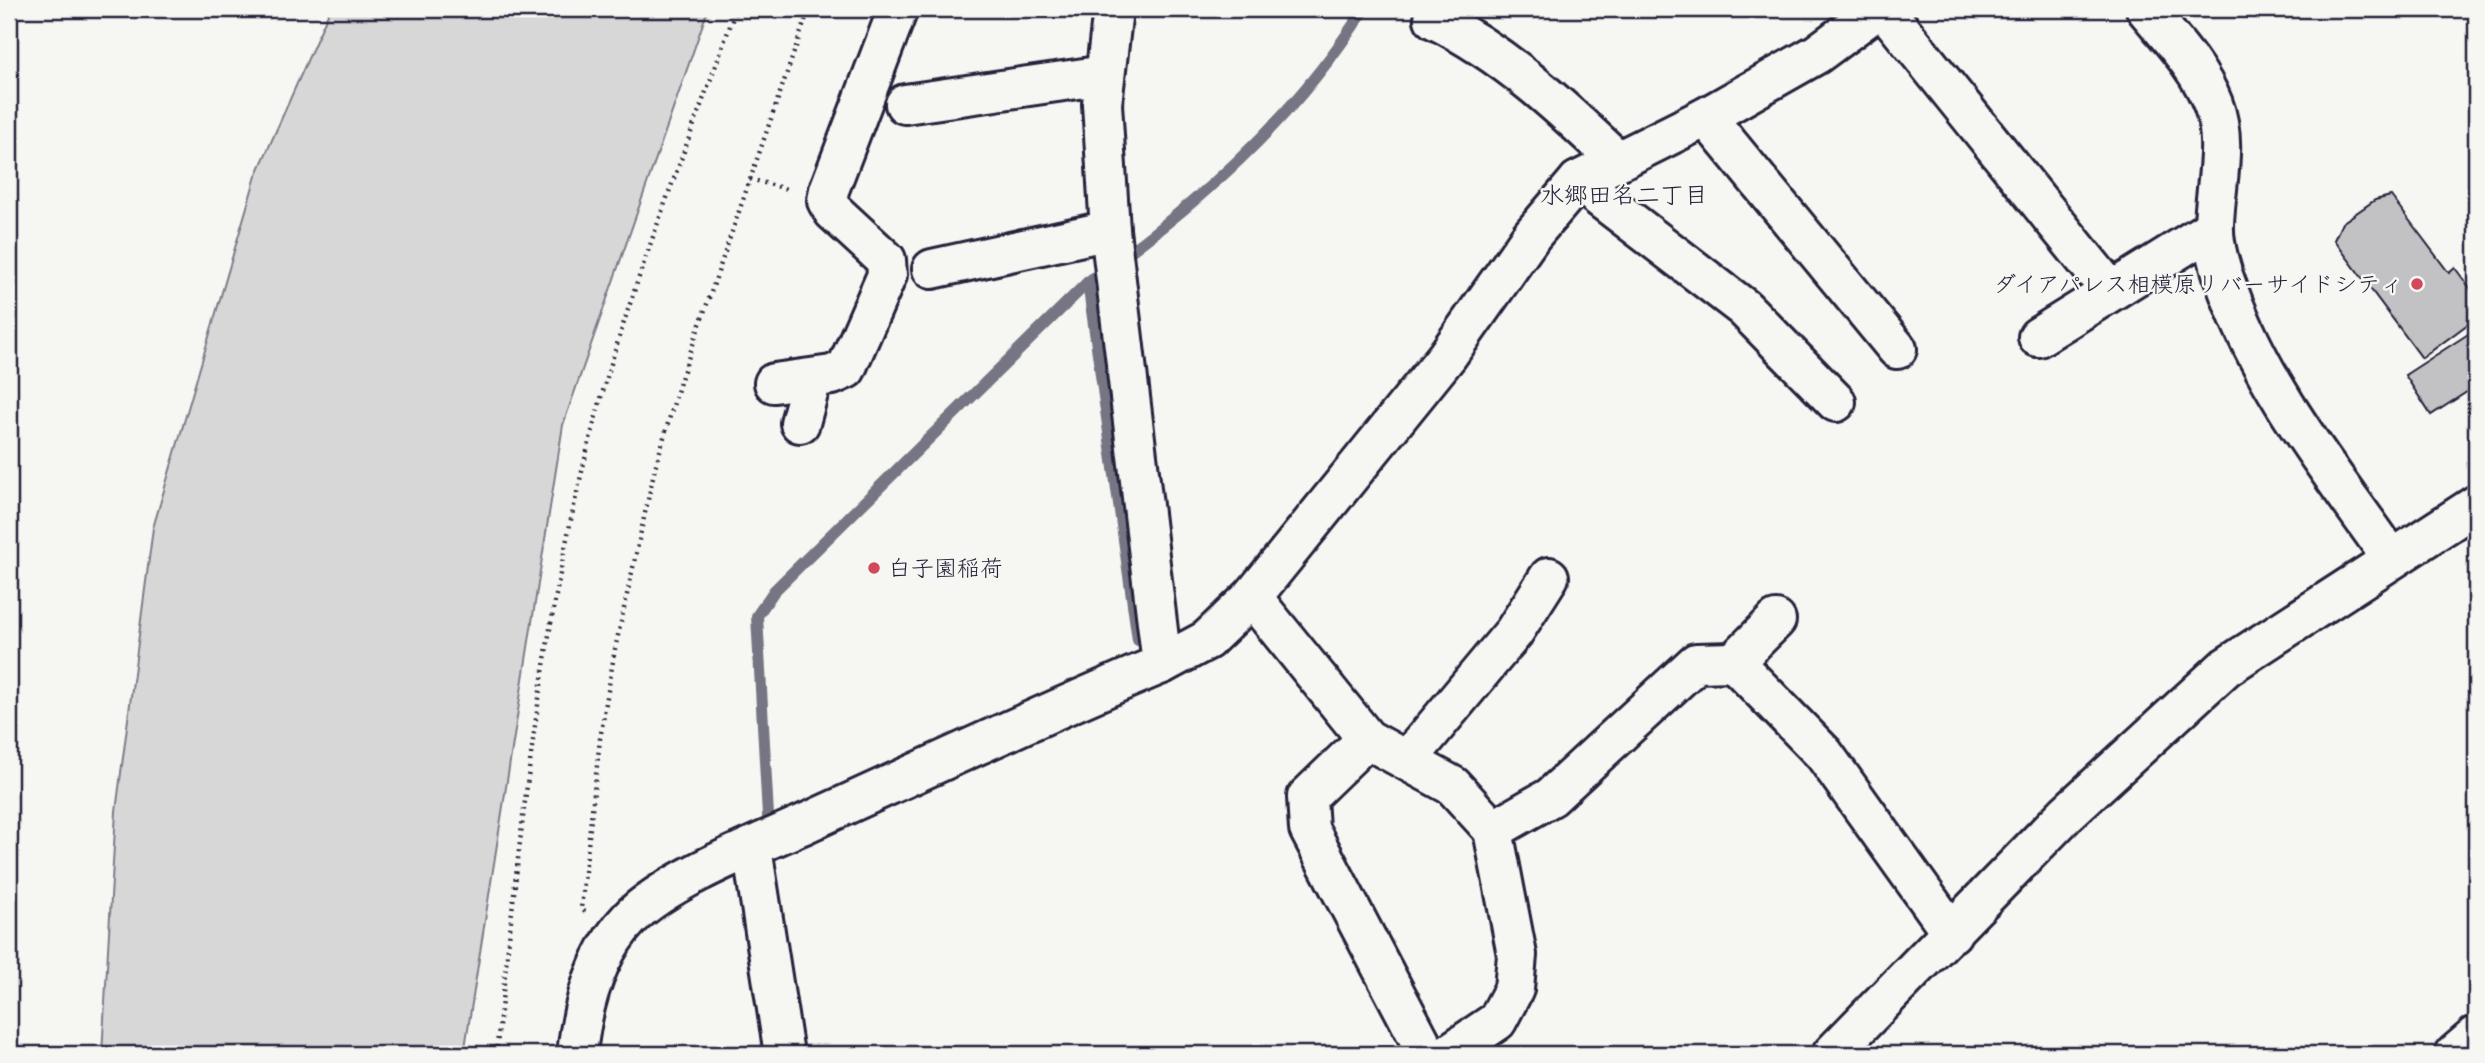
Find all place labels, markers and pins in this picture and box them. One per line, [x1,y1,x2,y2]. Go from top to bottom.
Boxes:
place label: ダイアパレス相模原リバーサイドシティ [1993,268,2403,298]
marker: ダイアパレス相模原リバーサイドシティ [2409,276,2425,292]
place label: 白子園稲荷 [888,552,1003,582]
marker: 白子園稲荷 [866,560,882,576]

